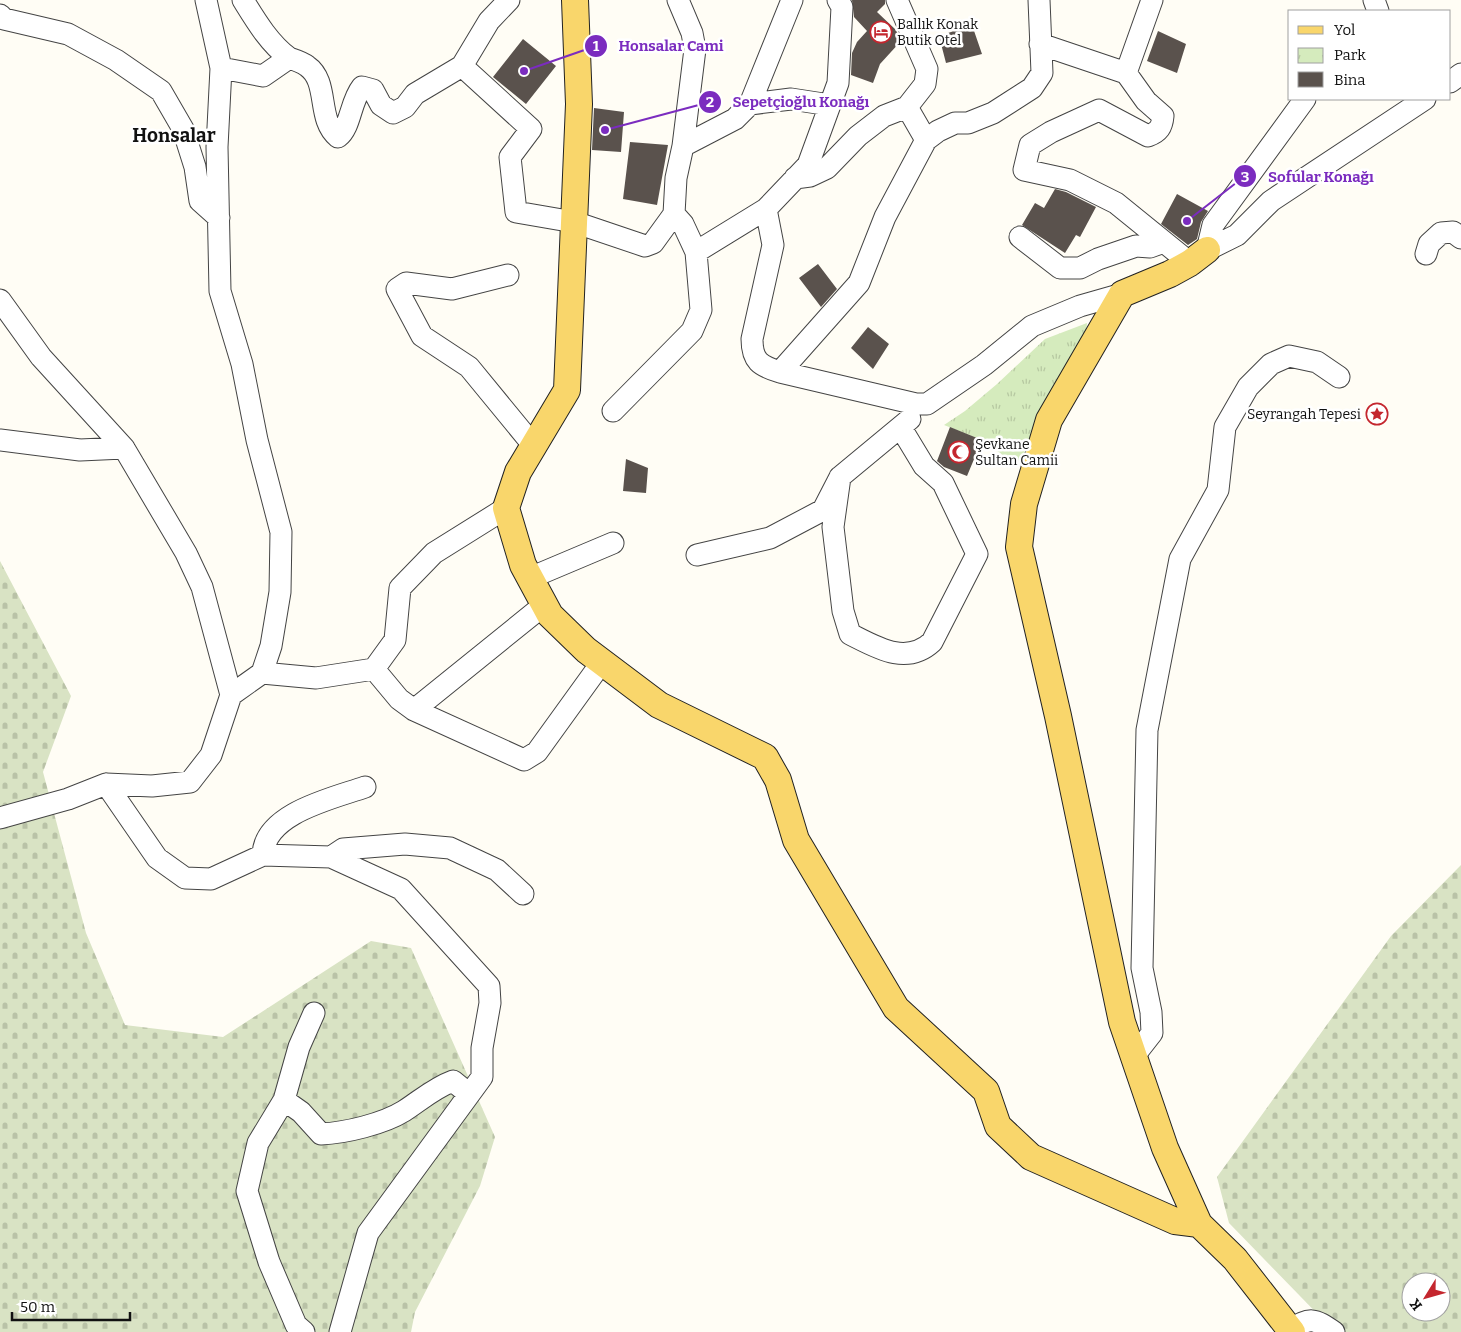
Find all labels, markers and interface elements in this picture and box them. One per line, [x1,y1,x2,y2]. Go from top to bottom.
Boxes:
legend [1288,10,1451,100]
place label: Ballık Konak Butik Otel [897,16,978,49]
hotel icon: Ballık Konak Butik Otel [869,20,893,44]
text: Yol [1334,21,1355,39]
callout: Honsalar Cami [584,31,734,61]
text: 1 [593,37,600,55]
text: Honsalar Cami [618,37,724,55]
text: Park [1334,46,1366,64]
text: Bina [1334,71,1366,89]
callout: Sepetçioğlu Konağı [698,87,880,117]
text: 2 [706,93,714,111]
text: Sepetçioğlu Konağı [733,93,870,111]
district label: Honsalar [132,124,216,147]
callout: Sofular Konağı [1233,161,1384,191]
text: 3 [1241,168,1249,186]
text: Sofular Konağı [1268,168,1374,186]
place icon: Seyrangah Tepesi [1365,402,1389,426]
place label: Seyrangah Tepesi [1247,406,1361,423]
place label: Şevkane Sultan Camii [975,436,1058,469]
mosque icon: Şevkane Sultan Camii [947,440,971,464]
north arrow [1401,1272,1451,1322]
scale bar [12,1290,130,1322]
text: K [1406,1295,1426,1314]
text: 50 m [20,1298,56,1316]

